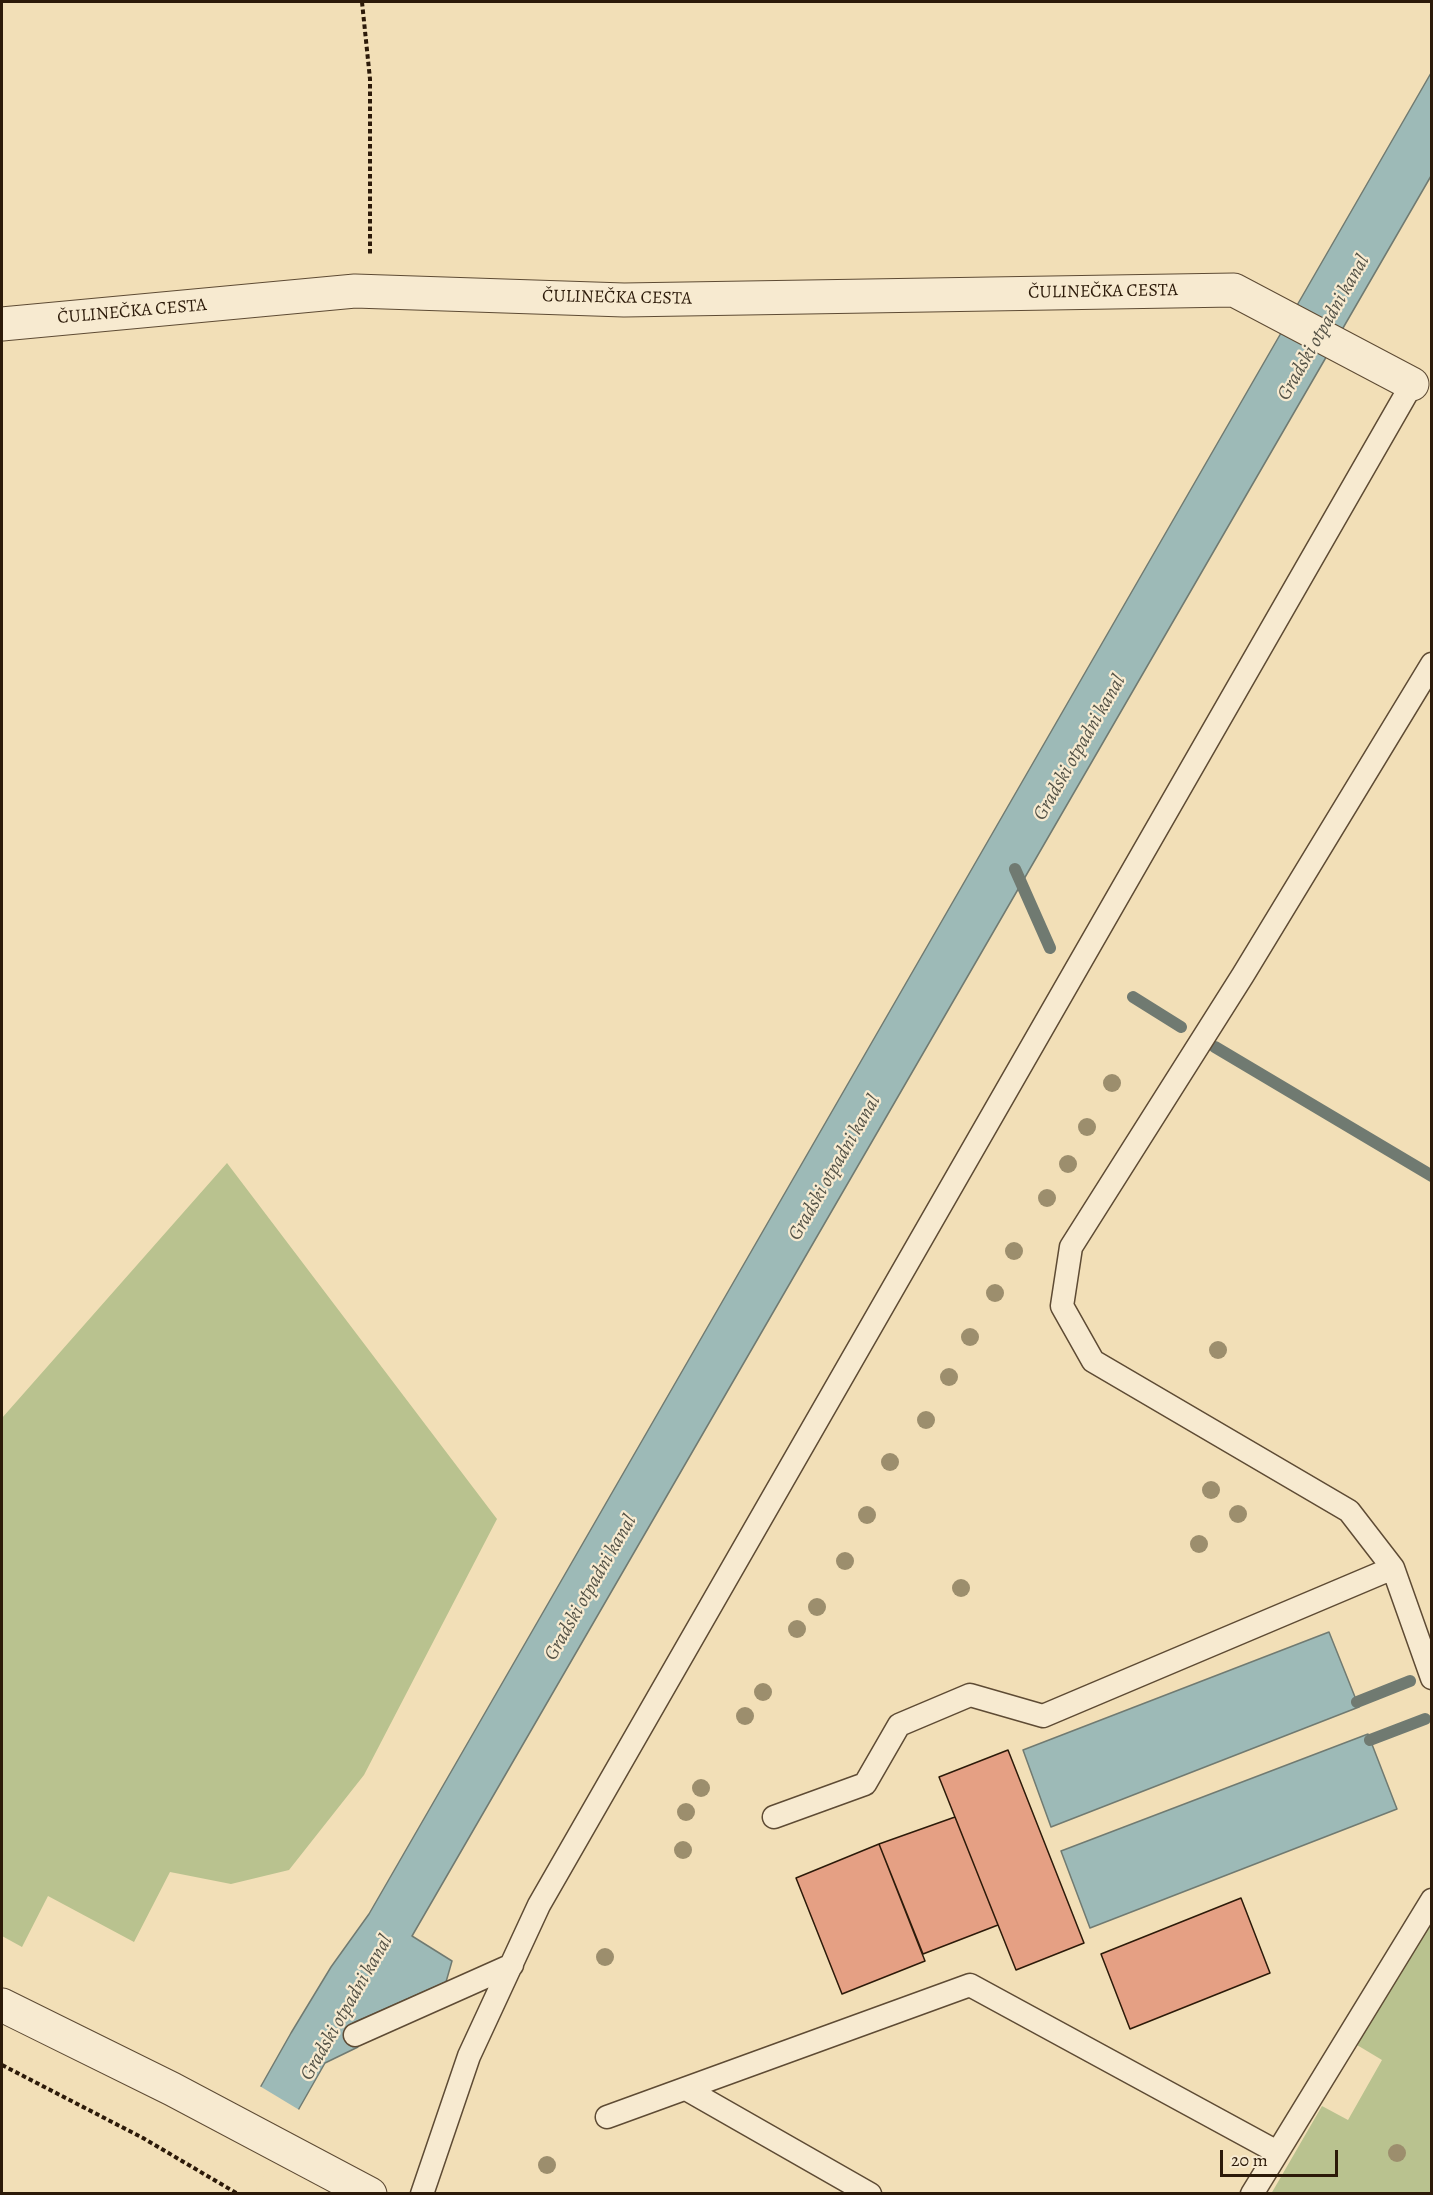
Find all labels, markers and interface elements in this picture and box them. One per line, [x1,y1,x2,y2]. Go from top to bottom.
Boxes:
water label: Gradski otpadni kanal [1273,251,1375,405]
street label: ČULINEČKA CESTA [1028,280,1178,304]
street label: ČULINEČKA CESTA [542,286,692,310]
street label: ČULINEČKA CESTA [56,295,208,329]
water label: Gradski otpadni kanal [1029,671,1131,825]
water label: Gradski otpadni kanal [784,1091,886,1245]
water label: Gradski otpadni kanal [540,1511,642,1665]
water label: Gradski otpadni kanal [296,1931,398,2085]
scale bar [1223,2138,1342,2176]
text: 20 m [1231,2148,1268,2172]

